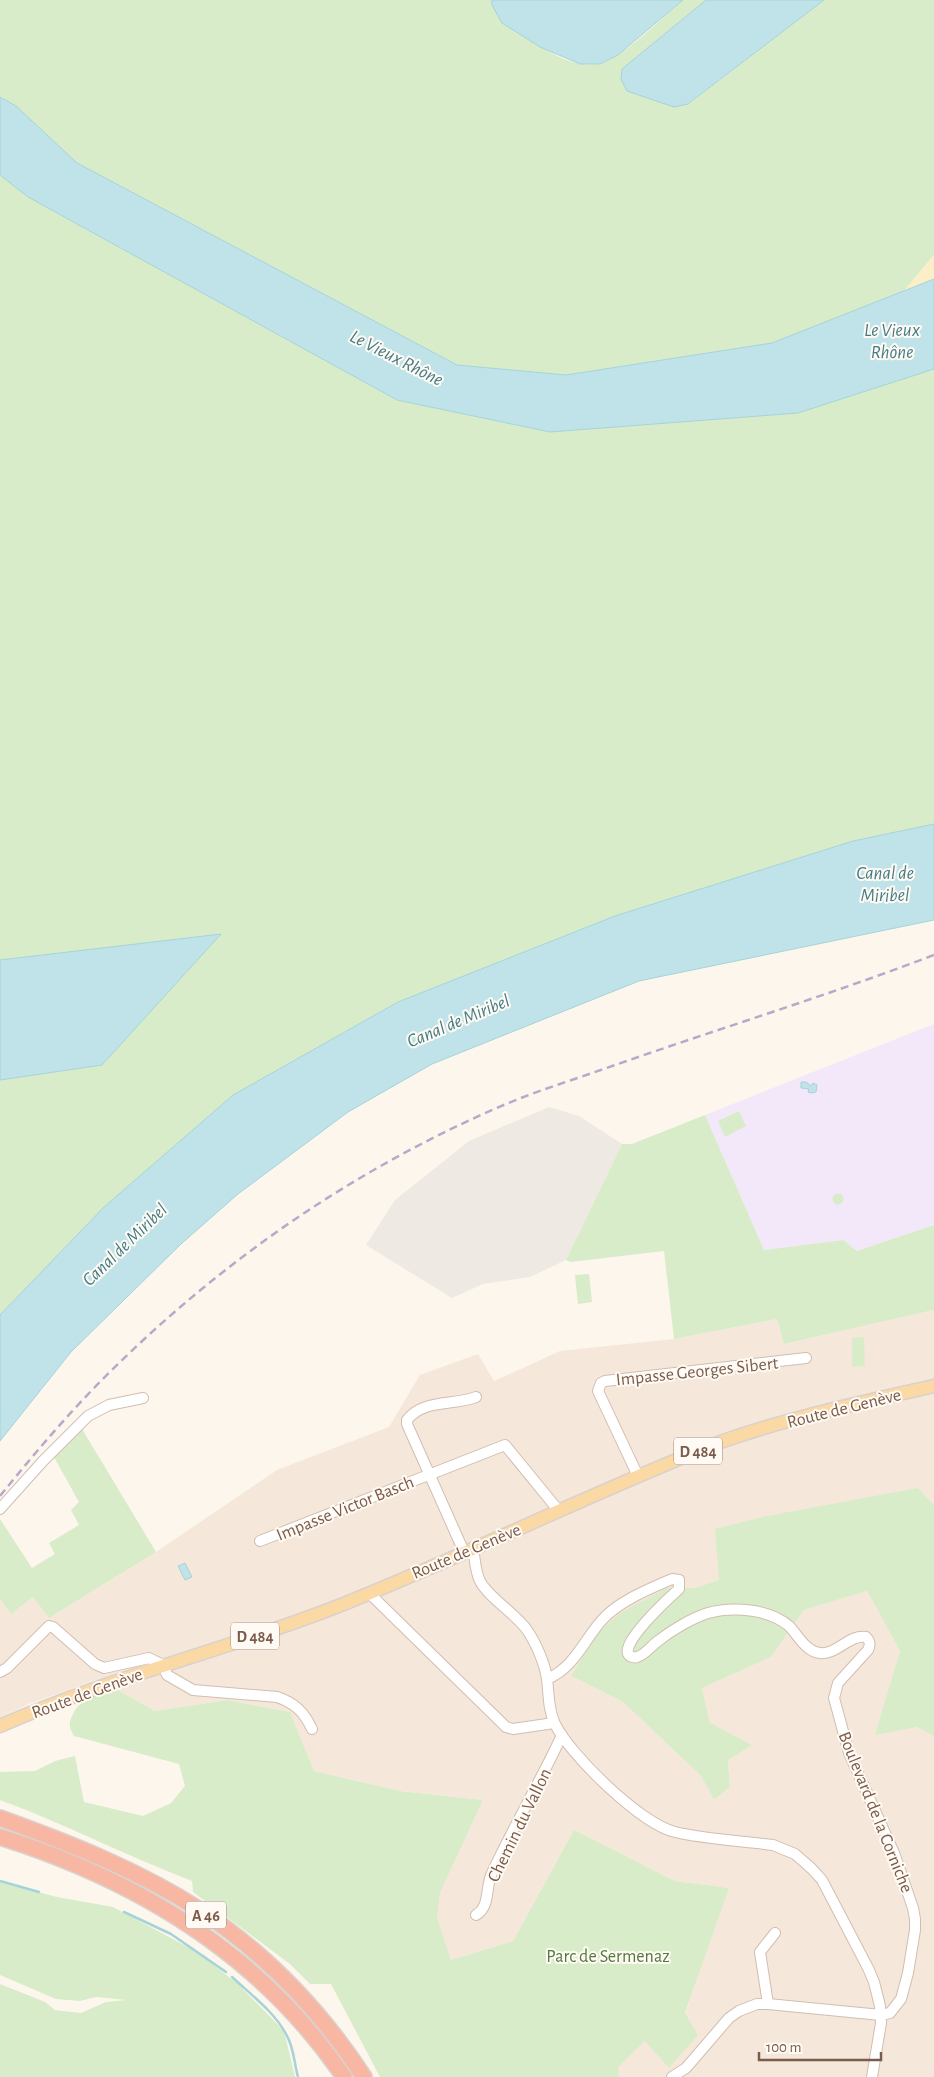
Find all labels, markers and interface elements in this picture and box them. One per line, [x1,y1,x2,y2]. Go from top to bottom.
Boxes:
water label: Le Vieux Rhône [864,321,921,362]
water label: Le Vieux Rhône [347,327,446,390]
water label: Canal de Miribel [856,864,914,905]
water label: Canal de Miribel [404,991,513,1052]
water label: Canal de Miribel [79,1200,171,1290]
street label: Impasse Georges Sibert [615,1354,779,1389]
street label: Route de Genève [785,1386,903,1432]
road number: D 484 [674,1438,722,1464]
street label: Impasse Victor Basch [274,1473,417,1545]
street label: Route de Genève [409,1521,524,1583]
road number: D 484 [231,1622,279,1650]
street label: Route de Genève [29,1666,145,1722]
street label: Boulevard de la Corniche [835,1729,916,1895]
street label: Chemin du Vallon [485,1766,555,1885]
road number: A 46 [186,1902,226,1928]
park label: Parc de Sermenaz [546,1948,670,1966]
scale bar [759,2030,882,2062]
text: 100 m [766,2040,801,2055]

